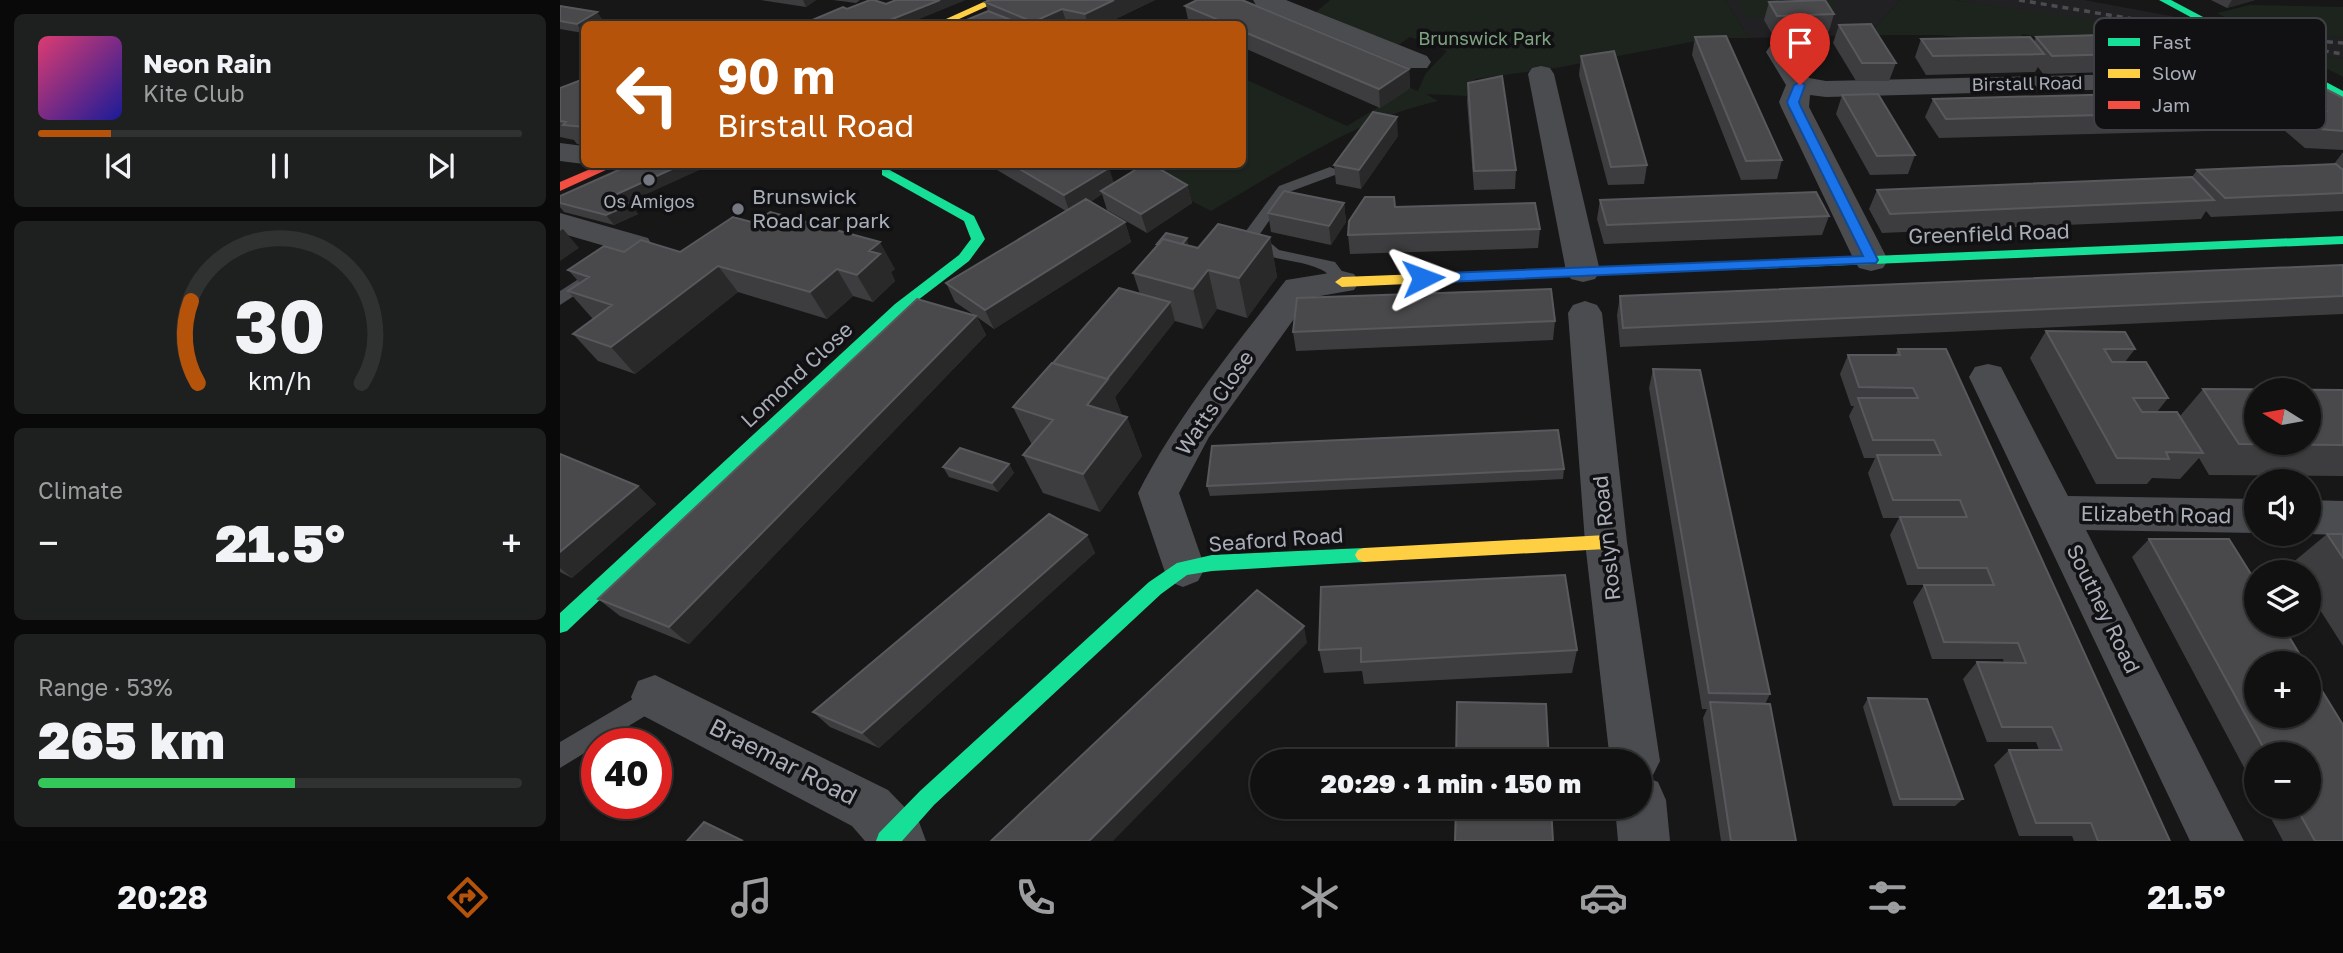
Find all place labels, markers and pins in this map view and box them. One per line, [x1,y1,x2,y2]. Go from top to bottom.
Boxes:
pin [1770,13,1830,85]
marker: Os Amigos [641,172,657,188]
place label: Brunswick Road car park [752,183,890,233]
place label: Os Amigos [603,190,695,212]
marker: Brunswick Road car park [730,201,746,217]

